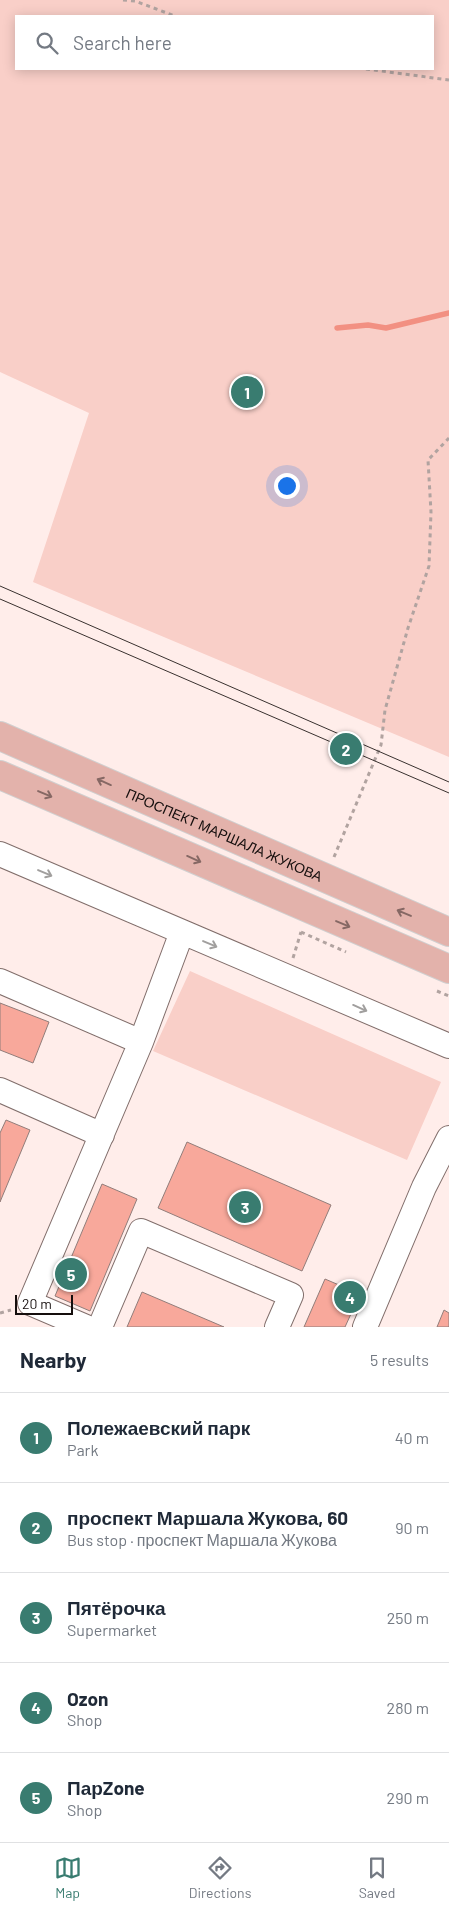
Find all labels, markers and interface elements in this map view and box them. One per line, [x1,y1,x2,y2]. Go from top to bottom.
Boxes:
search box [15,15,434,70]
icon: search [33,29,61,57]
text: Search here [73,31,172,54]
pin: 1 [231,373,263,411]
your location [274,473,300,499]
pin: 2 [330,730,362,768]
one-way arrow [97,777,112,787]
street label: ПРОСПЕКТ МАРШАЛА ЖУКОВА [124,784,326,885]
one-way arrow [37,789,52,799]
one-way arrow [186,855,201,865]
one-way arrow [37,869,52,879]
one-way arrow [397,907,412,917]
one-way arrow [334,920,350,929]
one-way arrow [202,940,217,949]
one-way arrow [352,1003,367,1013]
pin: 3 [229,1188,261,1226]
pin: 5 [55,1255,87,1293]
pin: 4 [334,1278,366,1316]
scale bar [15,1292,72,1315]
text: 20 m [22,1295,52,1312]
text: Nearby [20,1347,86,1372]
text: 5 results [370,1350,429,1369]
text: Полежаевский парк [67,1416,250,1439]
text: 1 [33,1428,39,1447]
text: 40 m [395,1428,429,1447]
text: Park [67,1440,98,1459]
text: проспект Маршала Жукова, 60 [67,1506,348,1529]
text: 2 [32,1518,40,1537]
text: 90 m [395,1518,429,1537]
text: Bus stop · проспект Маршала Жукова [67,1530,337,1549]
text: Пятёрочка [67,1596,165,1619]
text: 3 [32,1608,40,1627]
text: 250 m [387,1608,429,1627]
text: Supermarket [67,1620,157,1639]
text: Ozon [67,1687,109,1710]
text: 4 [31,1698,41,1717]
text: 280 m [387,1698,429,1717]
text: Shop [67,1710,102,1729]
text: ПарZone [67,1776,145,1799]
text: 5 [32,1788,40,1807]
text: 290 m [387,1788,429,1807]
text: Shop [67,1800,102,1819]
tab: Map [54,1854,82,1901]
tab: Directions [189,1854,251,1901]
tab: Saved [359,1854,395,1901]

